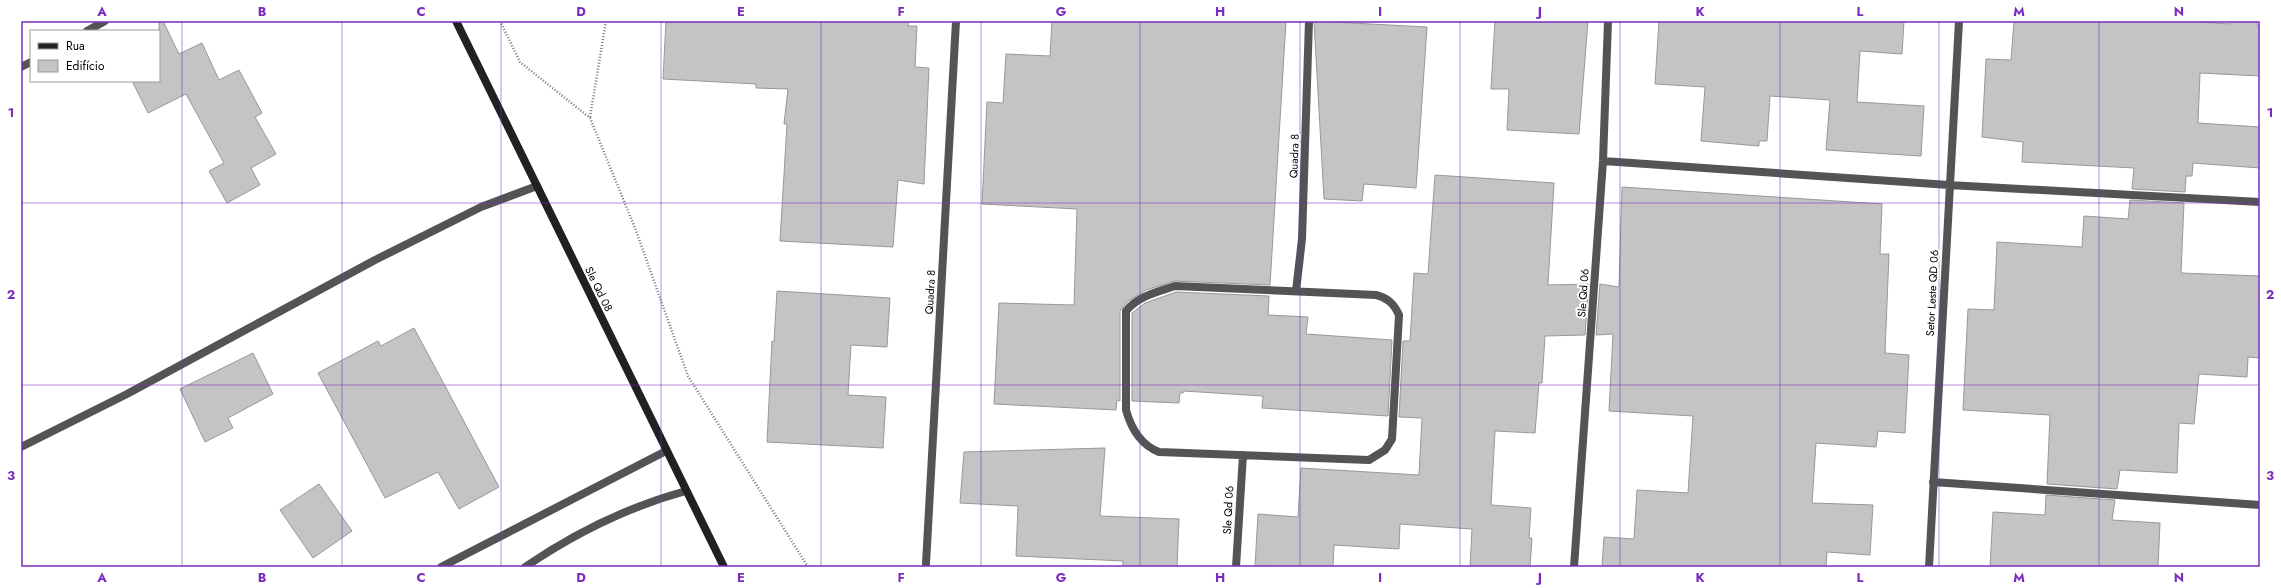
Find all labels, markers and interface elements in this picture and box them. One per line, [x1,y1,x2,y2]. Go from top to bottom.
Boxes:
text: A [96,2,107,21]
text: B [258,2,267,21]
text: C [416,2,426,21]
text: D [576,2,586,21]
text: E [737,2,745,21]
text: F [897,2,905,21]
text: G [1056,2,1067,21]
text: H [1215,2,1225,21]
text: I [1378,2,1382,21]
text: J [1535,2,1542,21]
text: K [1695,2,1705,21]
text: L [1857,2,1864,21]
text: M [2013,2,2025,21]
text: N [2174,2,2184,21]
legend [30,30,160,82]
text: Rua [66,37,85,55]
text: Edifício [66,57,105,75]
text: 1 [8,103,14,122]
text: 1 [2267,103,2273,122]
street label: Quadra 8 [1285,134,1303,178]
street label: Setor Leste QD 06 [1922,249,1942,337]
street label: Sle Qd 08 [581,264,617,314]
street label: Sle Qd 06 [1573,268,1593,318]
street label: Quadra 8 [921,269,939,315]
text: 2 [7,285,15,304]
text: 2 [2266,285,2274,304]
text: 3 [7,466,15,485]
text: 3 [2266,466,2274,485]
street label: Sle Qd 06 [1219,485,1237,535]
text: A [96,568,107,587]
text: B [258,568,267,587]
text: C [416,568,426,587]
text: D [576,568,586,587]
text: E [737,568,745,587]
text: F [897,568,905,587]
text: G [1056,568,1067,587]
text: H [1215,568,1225,587]
text: I [1378,568,1382,587]
text: J [1535,568,1542,587]
text: K [1695,568,1705,587]
text: L [1857,568,1864,587]
text: M [2013,568,2025,587]
text: N [2174,568,2184,587]

